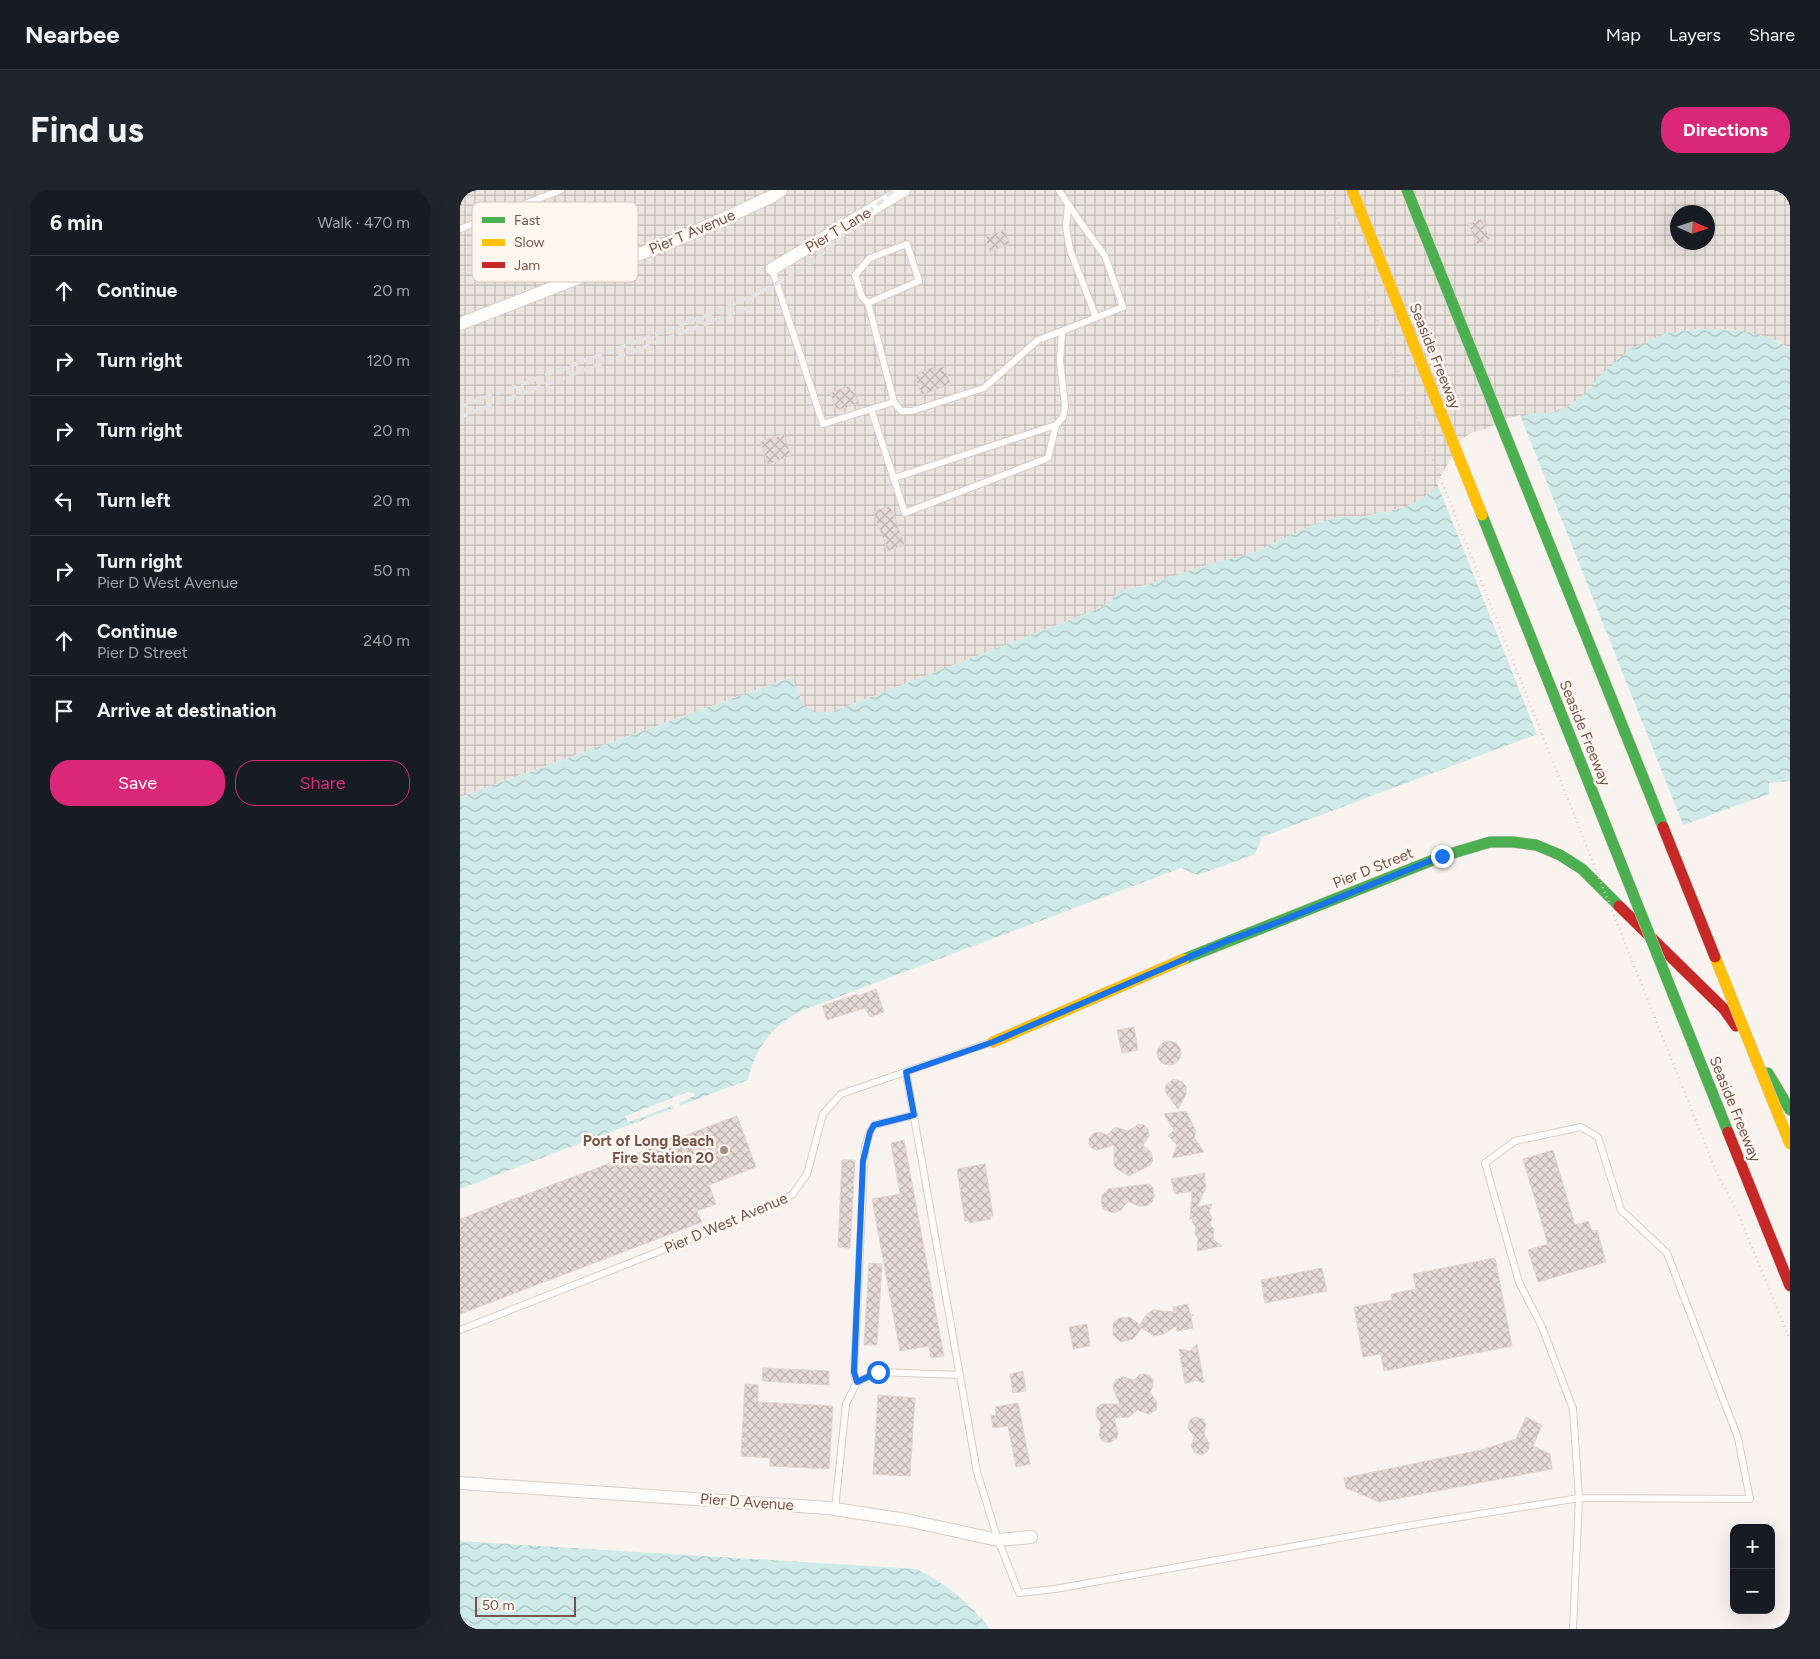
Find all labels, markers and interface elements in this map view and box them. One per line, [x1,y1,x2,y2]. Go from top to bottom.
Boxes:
text: Nearbee [25,20,120,49]
text: Map [1606,24,1641,46]
text: Layers [1669,24,1721,46]
text: Share [1749,24,1795,46]
button: Directions [1661,107,1790,153]
text: Find us [30,109,144,151]
legend [472,202,638,282]
street label: Pier T Lane [802,203,874,257]
north arrow [1670,205,1715,250]
street label: Pier T Avenue [646,206,738,258]
text: 6 min [50,210,103,235]
text: Fast [514,212,540,229]
text: Walk · 470 m [318,213,410,232]
text: Slow [514,234,545,251]
text: Jam [514,257,540,274]
icon: ahead [50,277,78,305]
text: Continue [97,279,177,302]
text: 20 m [373,281,410,300]
street label: Seaside Freeway [1406,300,1464,412]
icon: right [50,347,78,375]
text: Turn right [97,349,183,372]
text: 120 m [367,351,410,370]
icon: right [50,417,78,445]
text: Turn right [97,419,183,442]
text: 20 m [373,421,410,440]
icon: left [50,487,78,515]
text: Turn left [97,489,171,512]
text: 20 m [373,491,410,510]
text: Turn right [97,550,183,573]
icon: right [50,557,78,585]
text: 50 m [373,561,410,580]
text: Pier D West Avenue [97,573,238,592]
text: Continue [97,620,177,643]
icon: ahead [50,627,78,655]
text: 240 m [363,631,410,650]
text: Pier D Street [97,643,188,662]
street label: Seaside Freeway [1556,677,1614,789]
icon: arrive [50,697,78,725]
text: Arrive at destination [97,699,276,722]
button: Save [50,760,225,806]
button: Share [235,760,410,806]
street label: Pier D Street [1330,844,1416,892]
route end [1431,845,1454,868]
street label: Seaside Freeway [1706,1053,1764,1165]
place label: Port of Long Beach Fire Station 20 [583,1132,714,1167]
marker: Port of Long Beach Fire Station 20 [718,1144,730,1156]
street label: Pier D West Avenue [662,1189,790,1257]
route start [867,1361,890,1384]
street label: Pier D Avenue [700,1490,794,1514]
map controls [1730,1524,1775,1614]
button: + [1730,1524,1775,1569]
button: − [1730,1569,1775,1614]
scale bar [475,1594,576,1617]
text: 50 m [482,1597,514,1614]

